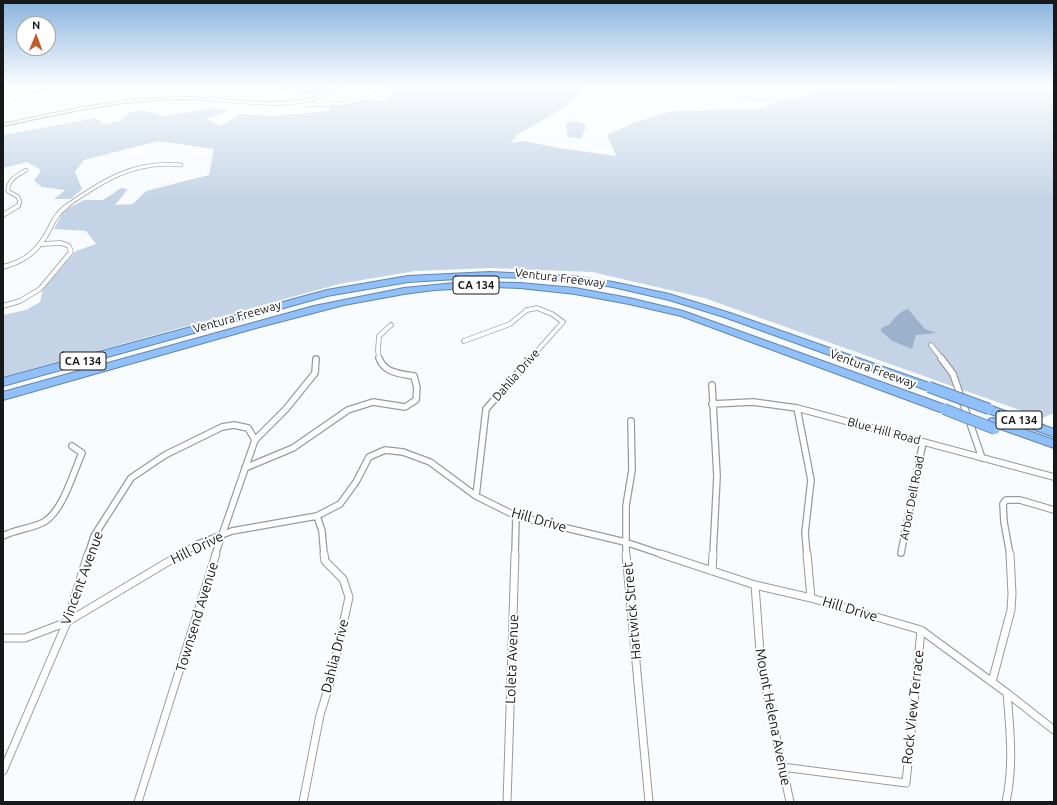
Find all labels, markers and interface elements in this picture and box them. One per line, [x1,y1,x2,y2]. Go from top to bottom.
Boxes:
north arrow [16,16,56,56]
text: N [32,19,40,31]
street label: Ventura Freeway [514,265,606,291]
road number: CA 134 [453,276,499,294]
street label: Ventura Freeway [191,298,283,336]
street label: Dahlia Drive [489,346,543,404]
street label: Ventura Freeway [828,347,918,391]
road number: CA 134 [60,352,106,370]
road number: CA 134 [996,411,1042,429]
street label: Blue Hill Road [846,414,922,448]
street label: Arbor Dell Road [897,455,927,541]
street label: Hill Drive [509,504,569,536]
street label: Hill Drive [168,528,226,568]
street label: Vincent Avenue [57,529,107,627]
street label: Townsend Avenue [172,560,222,674]
street label: Hartwick Street [619,561,645,661]
street label: Hill Drive [820,593,880,625]
street label: Loleta Avenue [502,614,522,704]
street label: Dahlia Drive [318,617,352,695]
street label: Mount Helena Avenue [751,647,795,787]
street label: Rock View Terrace [899,649,927,765]

